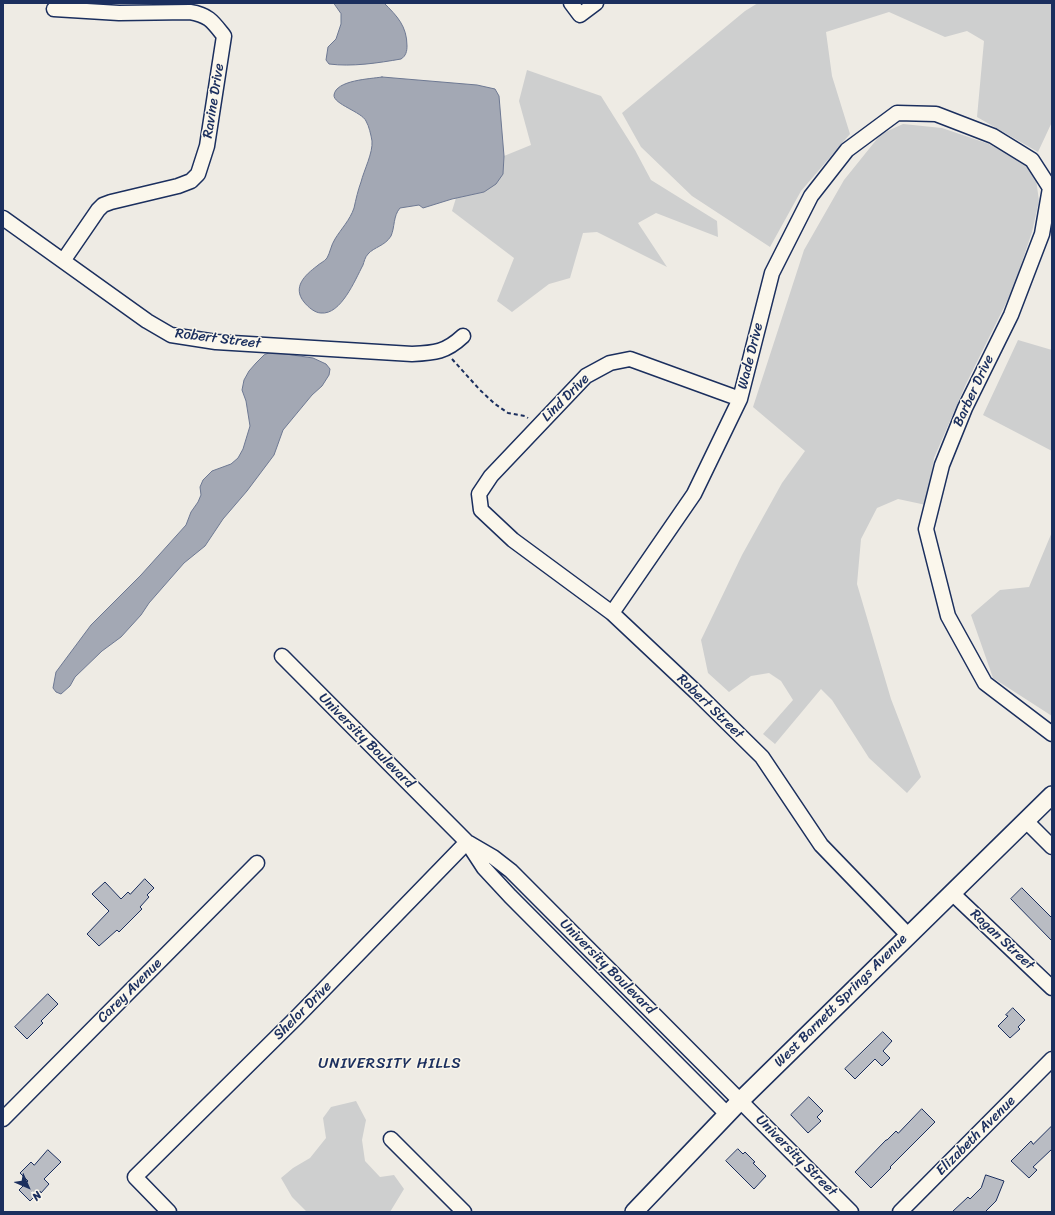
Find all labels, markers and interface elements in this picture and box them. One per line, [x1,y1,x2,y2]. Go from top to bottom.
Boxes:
street label: Ravine Drive [200,62,228,140]
street label: Wade Drive [735,321,767,391]
street label: Robert Street [174,325,262,353]
street label: Barber Drive [950,352,998,430]
street label: Lind Drive [539,371,593,425]
street label: Robert Street [673,671,747,743]
street label: University Boulevard [315,690,417,792]
street label: Ragan Street [966,906,1038,974]
street label: University Boulevard [556,916,658,1018]
street label: West Barnett Springs Avenue [771,931,911,1071]
street label: Carey Avenue [94,955,166,1027]
street label: Shelor Drive [270,978,336,1044]
district label: UNIVERSITY HILLS [319,1055,461,1073]
street label: Elizabeth Avenue [933,1093,1019,1179]
street label: University Street [752,1112,840,1200]
north arrow [8,1167,48,1207]
text: N [27,1186,46,1205]

